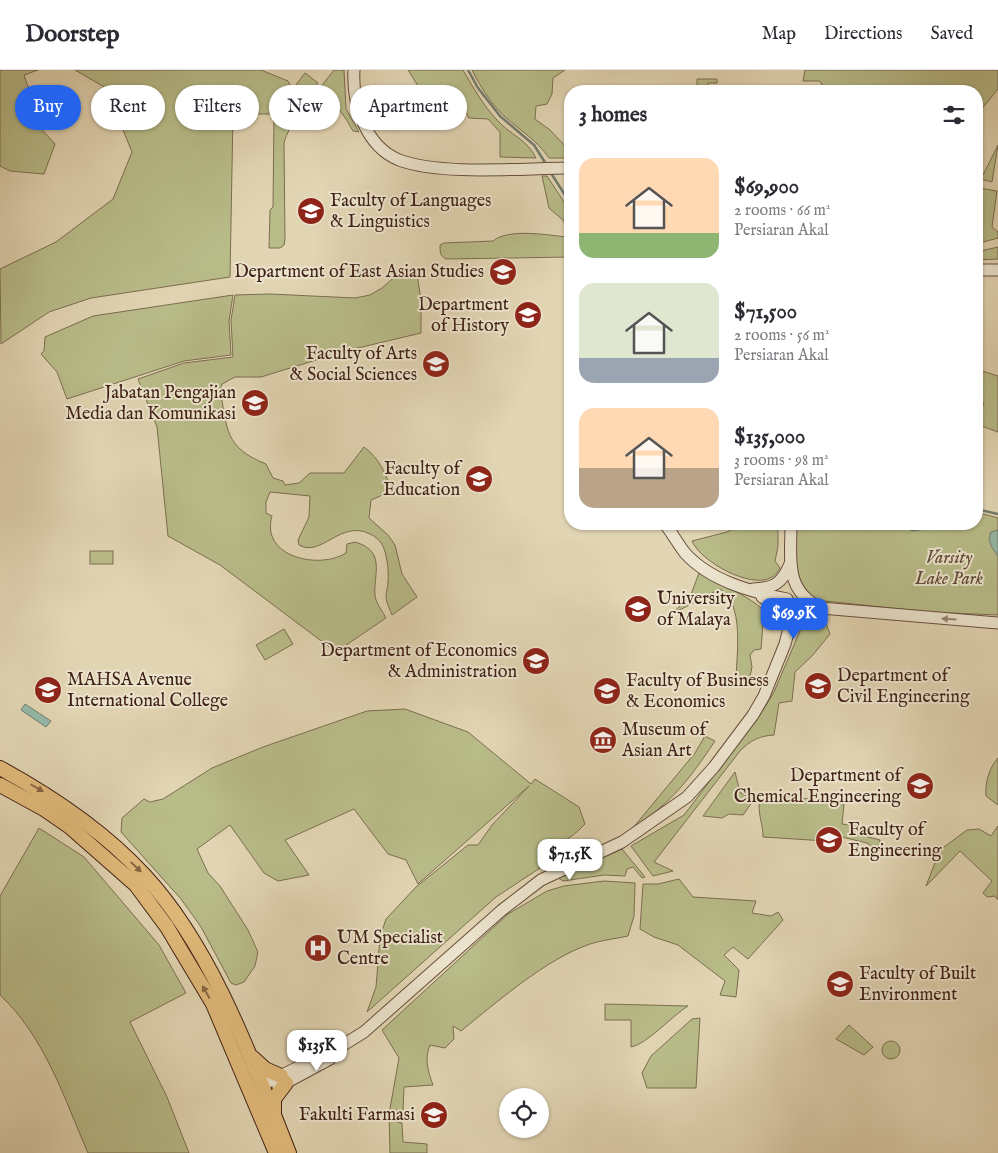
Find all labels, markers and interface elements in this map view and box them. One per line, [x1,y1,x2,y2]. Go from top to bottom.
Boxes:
text: Doorstep [25,19,120,50]
text: Map [762,23,796,46]
text: Directions [824,23,902,46]
text: Saved [930,23,973,46]
chip: Buy [15,85,81,130]
chip: Rent [91,85,165,130]
chip: Filters [175,85,259,130]
chip: New [269,85,340,130]
chip: Apartment [350,85,467,130]
icon: filters [940,101,968,129]
text: 3 homes [579,102,647,129]
text: $69,900 [734,174,799,201]
icon: home [619,178,679,238]
place label: Faculty of Languages & Linguistics [330,190,491,234]
school or university icon: Faculty of Languages & Linguistics [296,196,326,226]
text: 2 rooms · 66 m² [734,201,830,221]
text: Persiaran Akal [734,221,829,241]
school or university icon: Department of East Asian Studies [488,257,518,287]
place label: Department of East Asian Studies [234,261,484,284]
place label: Department of History [418,294,509,338]
text: $71,500 [734,299,797,326]
school or university icon: Department of History [513,300,543,330]
icon: home [619,303,679,363]
text: 2 rooms · 56 m² [734,326,829,346]
place label: Faculty of Arts & Social Sciences [290,343,417,387]
text: Persiaran Akal [734,346,829,366]
school or university icon: Faculty of Arts & Social Sciences [421,349,451,379]
place label: Jabatan Pengajian Media dan Komunikasi [65,382,236,426]
school or university icon: Jabatan Pengajian Media dan Komunikasi [240,388,270,418]
text: $135,000 [734,424,805,451]
icon: home [619,428,679,488]
text: 3 rooms · 98 m² [734,451,829,471]
place label: Faculty of Education [383,458,463,502]
school or university icon: Faculty of Education [464,464,494,494]
text: Persiaran Akal [734,471,829,491]
park label: Varsity Lake Park [914,547,983,591]
place label: University of Malaya [657,588,735,632]
school or university icon: University of Malaya [623,594,653,624]
pin: $69.9K [753,598,835,640]
text: $69.9K [772,604,816,624]
one-way arrow [941,615,957,623]
place label: Department of Economics & Administration [320,640,517,684]
school or university icon: Department of Economics & Administration [521,646,551,676]
place label: Department of Civil Engineering [837,665,970,709]
place label: MAHSA Avenue International College [67,669,228,713]
place label: Faculty of Business & Economics [626,670,769,714]
school or university icon: Department of Civil Engineering [803,671,833,701]
school or university icon: MAHSA Avenue International College [33,675,63,705]
school or university icon: Faculty of Business & Economics [592,676,622,706]
place label: Museum of Asian Art [621,719,709,763]
museum icon: Museum of Asian Art [588,725,618,755]
place label: Department of Chemical Engineering [734,765,904,809]
school or university icon: Department of Chemical Engineering [905,771,935,801]
one-way arrow [30,784,43,793]
place label: Faculty of Engineering [848,819,942,863]
school or university icon: Faculty of Engineering [814,825,844,855]
pin: $71.5K [529,838,611,881]
text: $71.5K [548,845,592,865]
one-way arrow [129,861,141,873]
place label: UM Specialist Centre [337,927,443,971]
hospital icon: UM Specialist Centre [303,933,333,963]
place label: Faculty of Built Environment [859,963,976,1007]
school or university icon: Faculty of Built Environment [825,969,855,999]
one-way arrow [202,986,211,999]
pin: $135K [282,1030,352,1072]
text: $135K [298,1036,336,1056]
map controls [499,1088,549,1138]
button: locate [499,1088,549,1138]
school or university icon: Fakulti Farmasi [419,1100,449,1130]
place label: Fakulti Farmasi [299,1104,415,1127]

